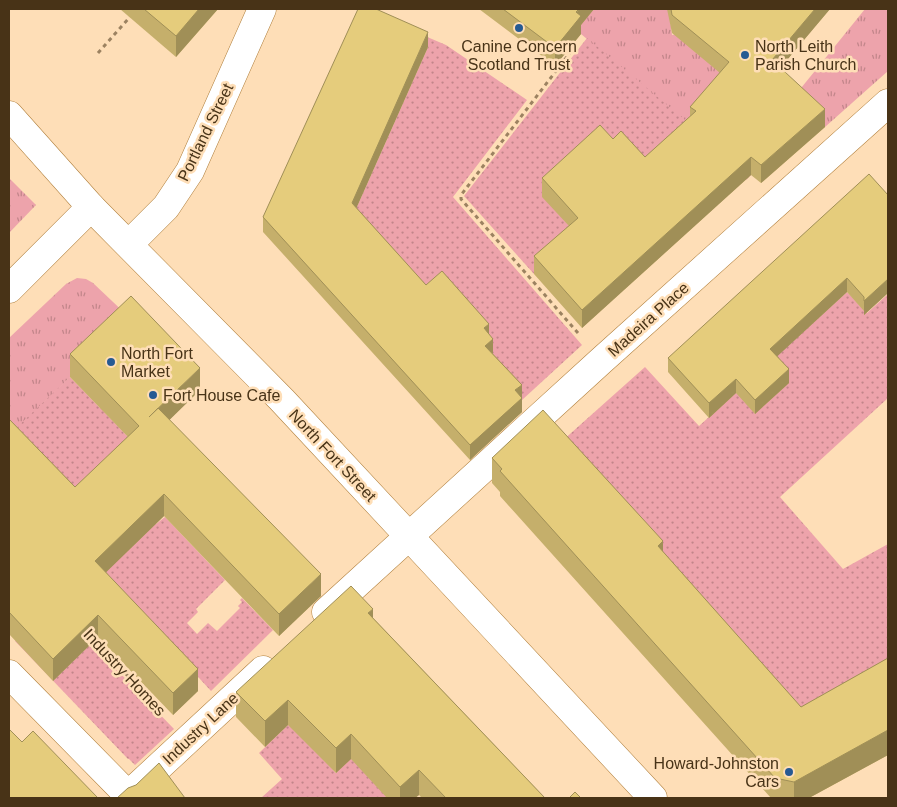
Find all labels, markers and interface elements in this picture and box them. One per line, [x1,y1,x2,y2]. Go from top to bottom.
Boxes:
marker: Canine Concern Scotland Trust [513,22,525,34]
place label: Canine Concern Scotland Trust [461,38,577,73]
place label: North Leith Parish Church [755,38,856,73]
marker: North Leith Parish Church [739,49,751,61]
street label: Portland Street [174,80,237,184]
street label: Madeira Place [605,279,692,360]
place label: North Fort Market [121,345,194,380]
marker: North Fort Market [105,356,117,368]
place label: Fort House Cafe [163,387,280,404]
marker: Fort House Cafe [147,389,159,401]
street label: North Fort Street [286,406,380,505]
street label: Industry Homes [80,626,169,719]
street label: Industry Lane [159,689,242,768]
place label: Howard-Johnston Cars [654,755,779,790]
marker: Howard-Johnston Cars [783,766,795,778]

